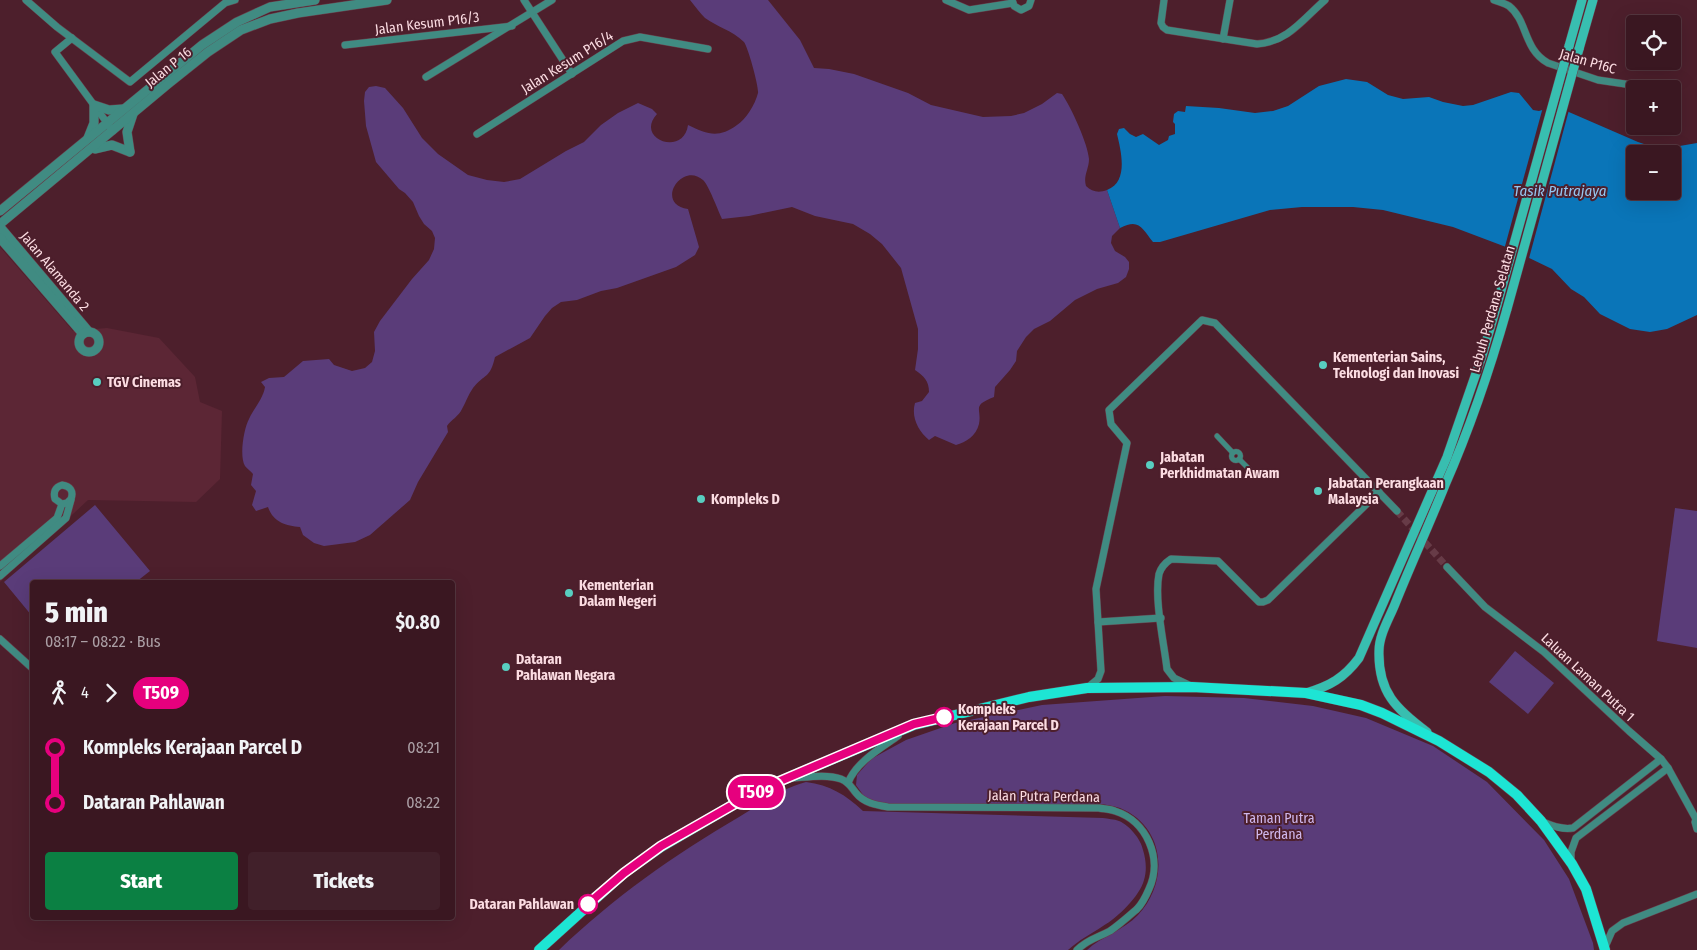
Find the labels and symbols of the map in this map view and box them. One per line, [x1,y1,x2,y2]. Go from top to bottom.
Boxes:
street label: Jalan Kesum P16/3 [374,9,480,38]
street label: Jalan Kesum P16/4 [518,27,617,97]
street label: Jalan P 16 [142,44,195,91]
street label: Jalan P16C [1557,45,1618,78]
water label: Tasik Putrajaya [1513,182,1607,200]
street label: Jalan Alamanda 2 [16,228,93,314]
street label: Lebuh Perdana Selatan [1466,244,1519,375]
place label: Kementerian Sains, Teknologi dan Inovasi [1333,349,1459,382]
marker: Kementerian Sains, Teknologi dan Inovasi [1317,359,1329,371]
place label: TGV Cinemas [107,374,181,391]
marker: TGV Cinemas [91,376,103,388]
place label: Jabatan Perkhidmatan Awam [1159,449,1280,482]
marker: Jabatan Perkhidmatan Awam [1144,459,1156,471]
place label: Jabatan Perangkaan Malaysia [1327,475,1444,508]
marker: Jabatan Perangkaan Malaysia [1312,485,1324,497]
place label: Kompleks D [711,491,780,508]
marker: Kompleks D [695,493,707,505]
place label: Kementerian Dalam Negeri [579,577,657,610]
marker: Kementerian Dalam Negeri [563,587,575,599]
street label: Laluan Laman Putra 1 [1537,630,1638,725]
place label: Dataran Pahlawan Negara [516,651,615,684]
marker: Dataran Pahlawan Negara [500,661,512,673]
place label: Kompleks Kerajaan Parcel D [958,701,1059,734]
marker: Kompleks Kerajaan Parcel D [934,707,954,727]
line badge: T509 [721,776,791,808]
street label: Jalan Putra Perdana [988,787,1100,806]
park label: Taman Putra Perdana [1243,810,1315,843]
marker: Dataran Pahlawan [578,894,598,914]
place label: Dataran Pahlawan [470,896,574,913]

